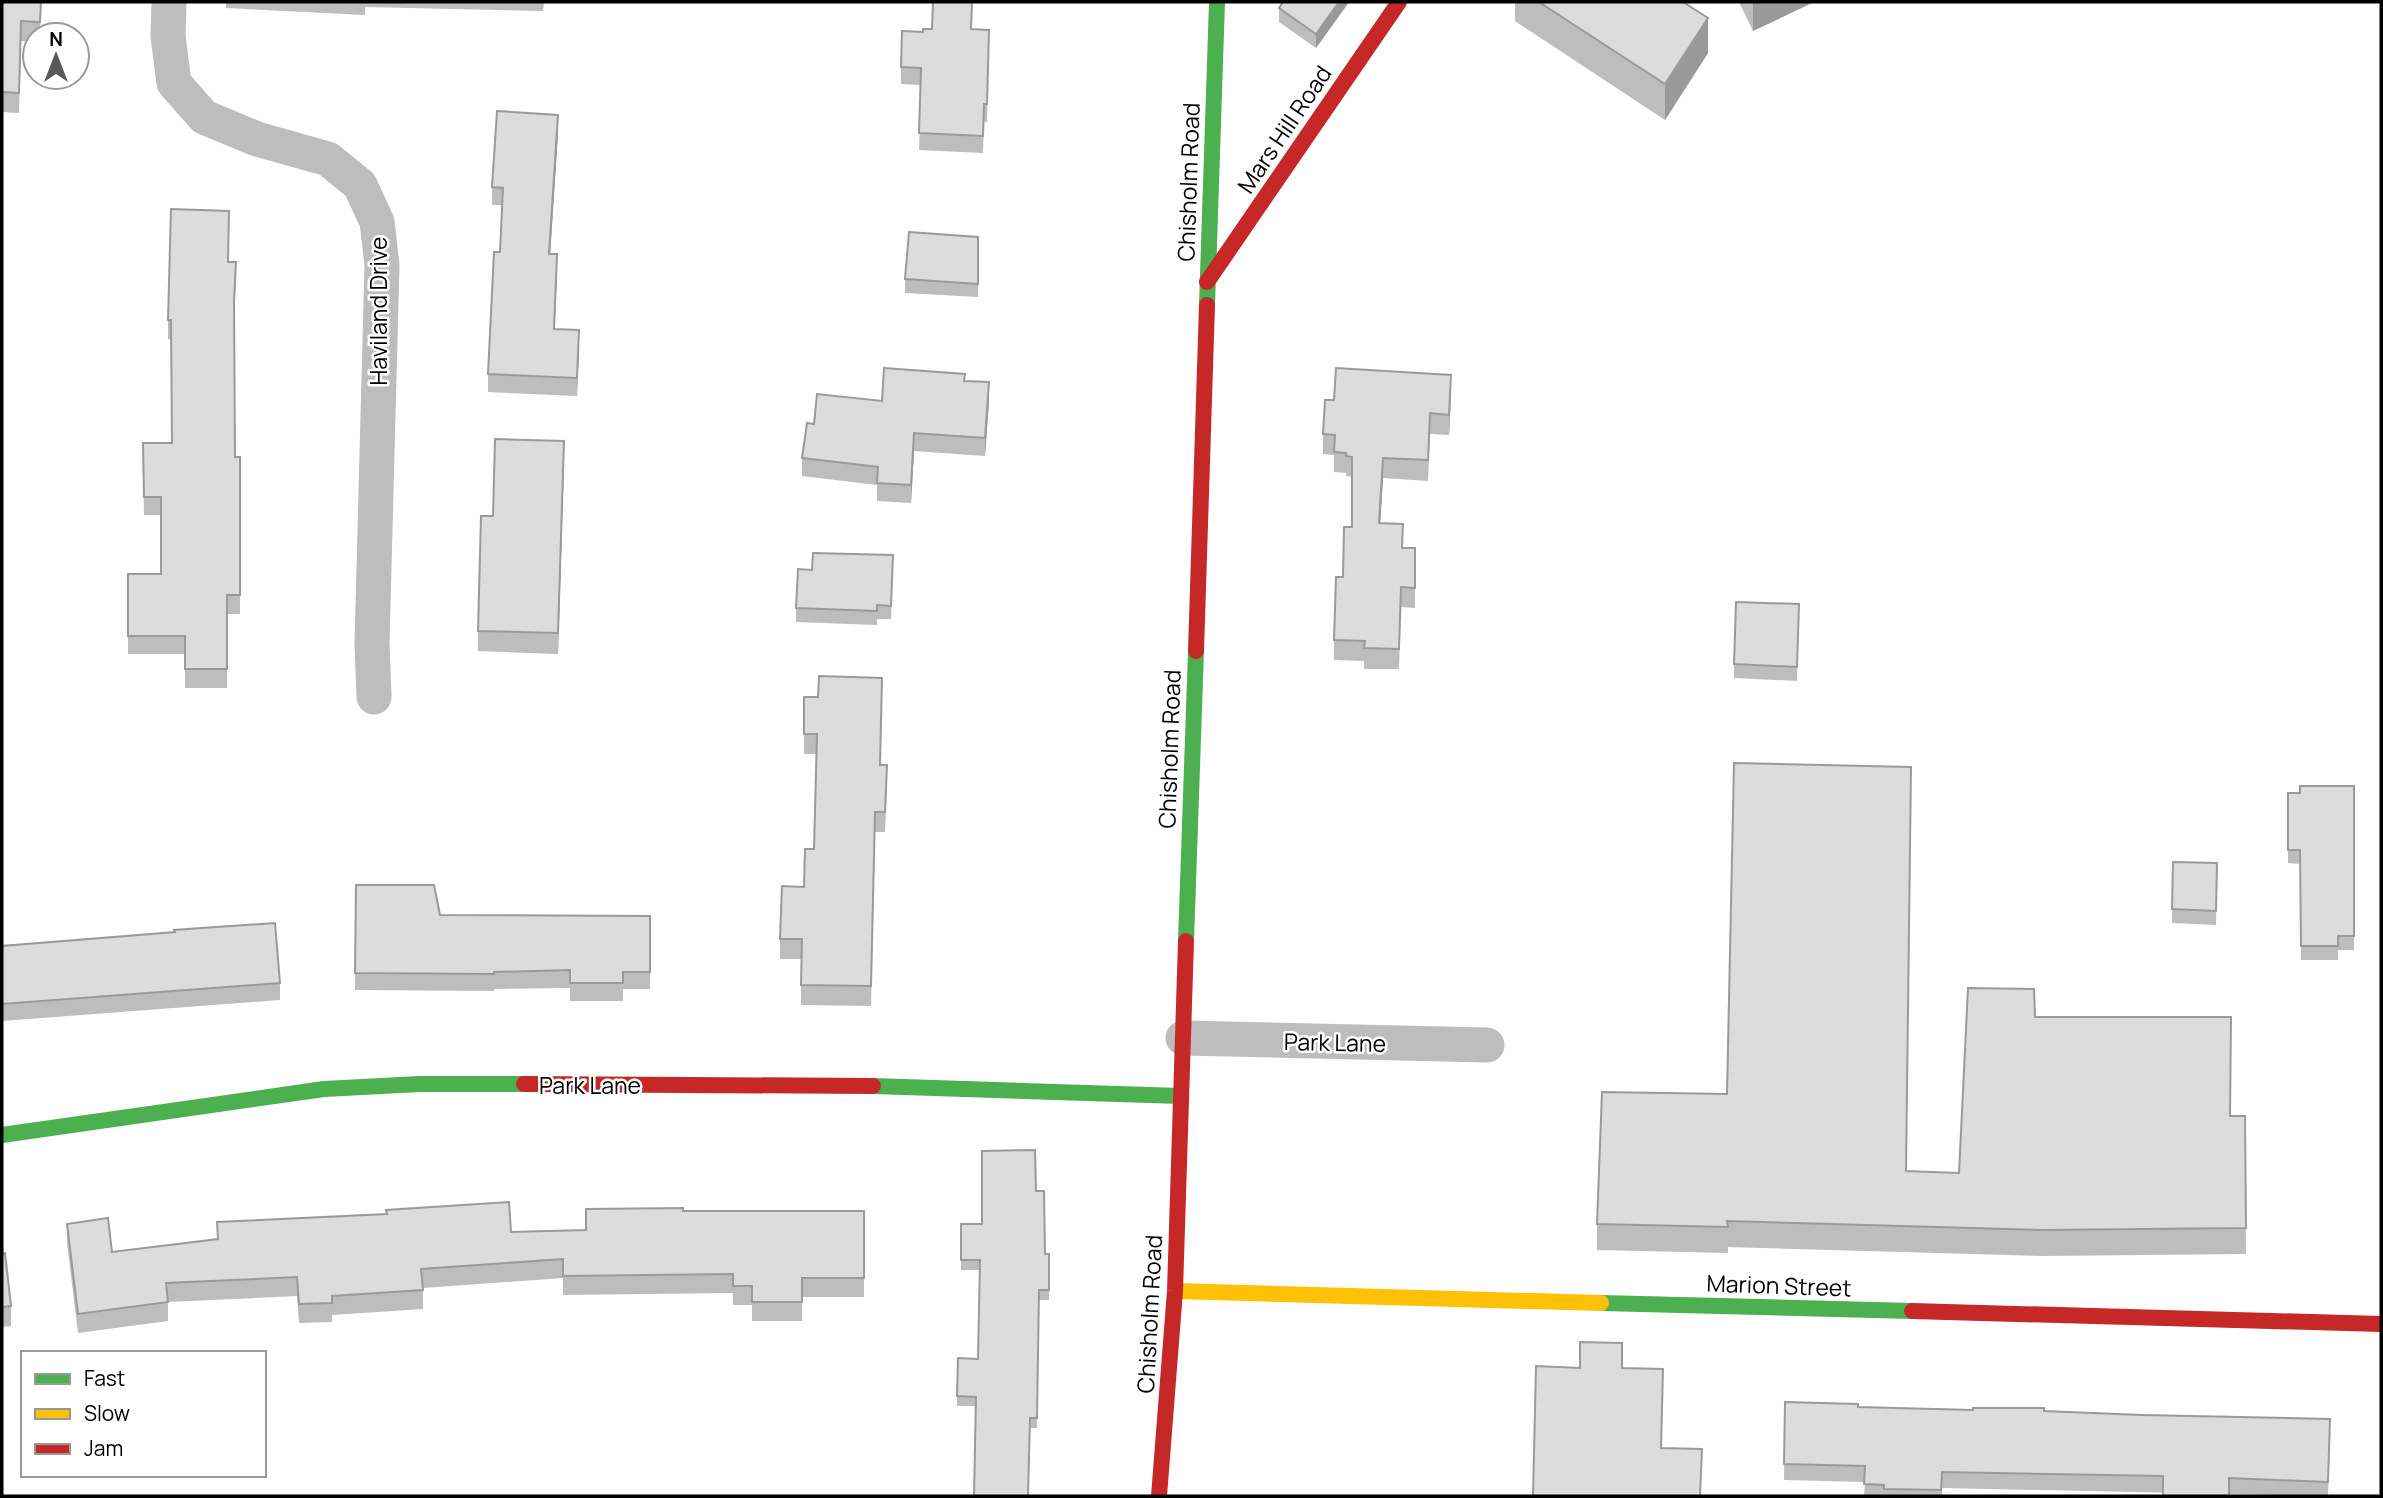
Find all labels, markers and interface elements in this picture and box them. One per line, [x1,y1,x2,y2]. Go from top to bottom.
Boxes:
north arrow [21,21,91,91]
text: N [49,26,63,52]
street label: Mars Hill Road [1229,59,1339,199]
street label: Chisholm Road [1169,102,1207,262]
street label: Haviland Drive [362,237,394,385]
street label: Chisholm Road [1150,669,1188,829]
street label: Park Lane [1284,1025,1386,1059]
street label: Park Lane [539,1069,641,1101]
street label: Chisholm Road [1129,1234,1169,1394]
street label: Marion Street [1706,1266,1852,1304]
legend [21,1351,266,1477]
text: Fast [84,1364,125,1392]
text: Slow [84,1399,130,1427]
text: Jam [84,1434,123,1462]

